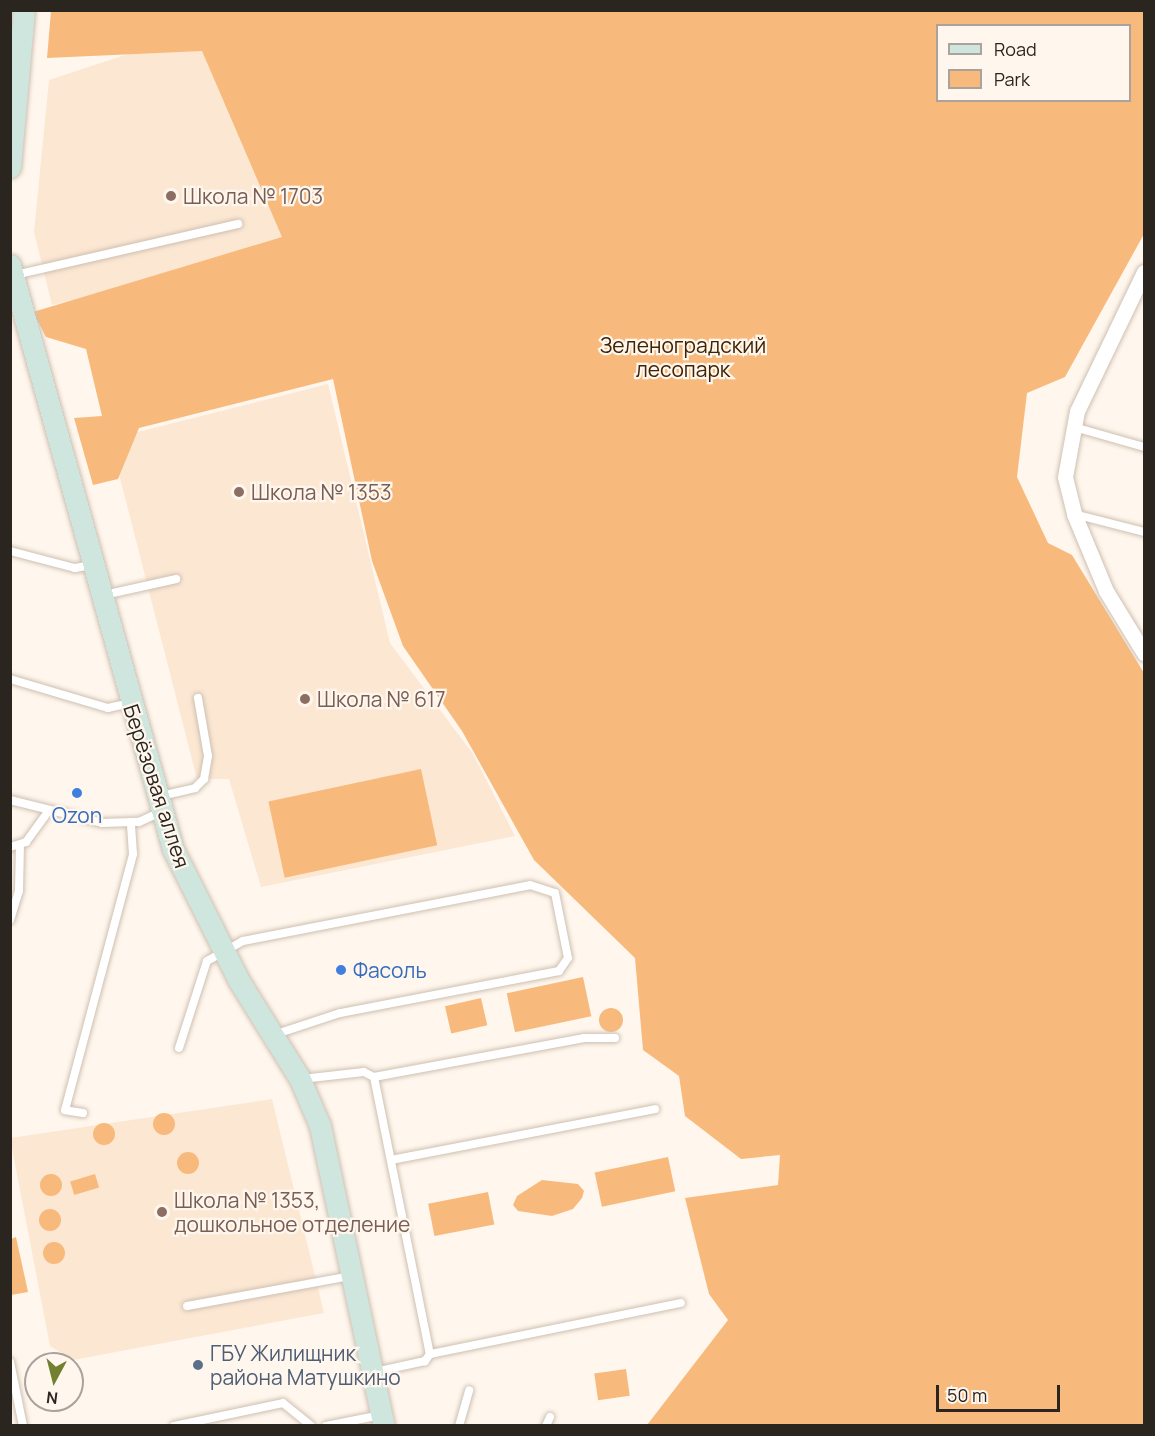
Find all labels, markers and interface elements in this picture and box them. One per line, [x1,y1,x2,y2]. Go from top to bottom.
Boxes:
legend [936,24,1131,102]
text: Road [994,37,1037,61]
text: Park [994,67,1030,91]
place label: Школа № 1703 [183,183,323,209]
marker: Школа № 1703 [164,189,178,203]
park label: Зеленоградский лесопарк [600,332,766,382]
place label: Школа № 1353 [251,479,392,505]
marker: Школа № 1353 [232,485,246,499]
place label: Школа № 617 [317,686,445,712]
marker: Школа № 617 [298,692,312,706]
street label: Берёзовая аллея [119,701,195,871]
marker: Ozon [70,786,84,800]
place label: Ozon [52,802,102,828]
place label: Фасоль [353,957,427,983]
marker: Фасоль [334,963,348,977]
place label: Школа № 1353, дошкольное отделение [174,1187,410,1237]
marker: Школа № 1353, дошкольное отделение [155,1205,169,1219]
place label: ГБУ Жилищник района Матушкино [210,1340,401,1390]
north arrow [24,1352,84,1412]
marker: ГБУ Жилищник района Матушкино [191,1358,205,1372]
scale bar [939,1373,1064,1411]
text: 50 m [947,1383,987,1407]
text: N [45,1386,59,1409]

